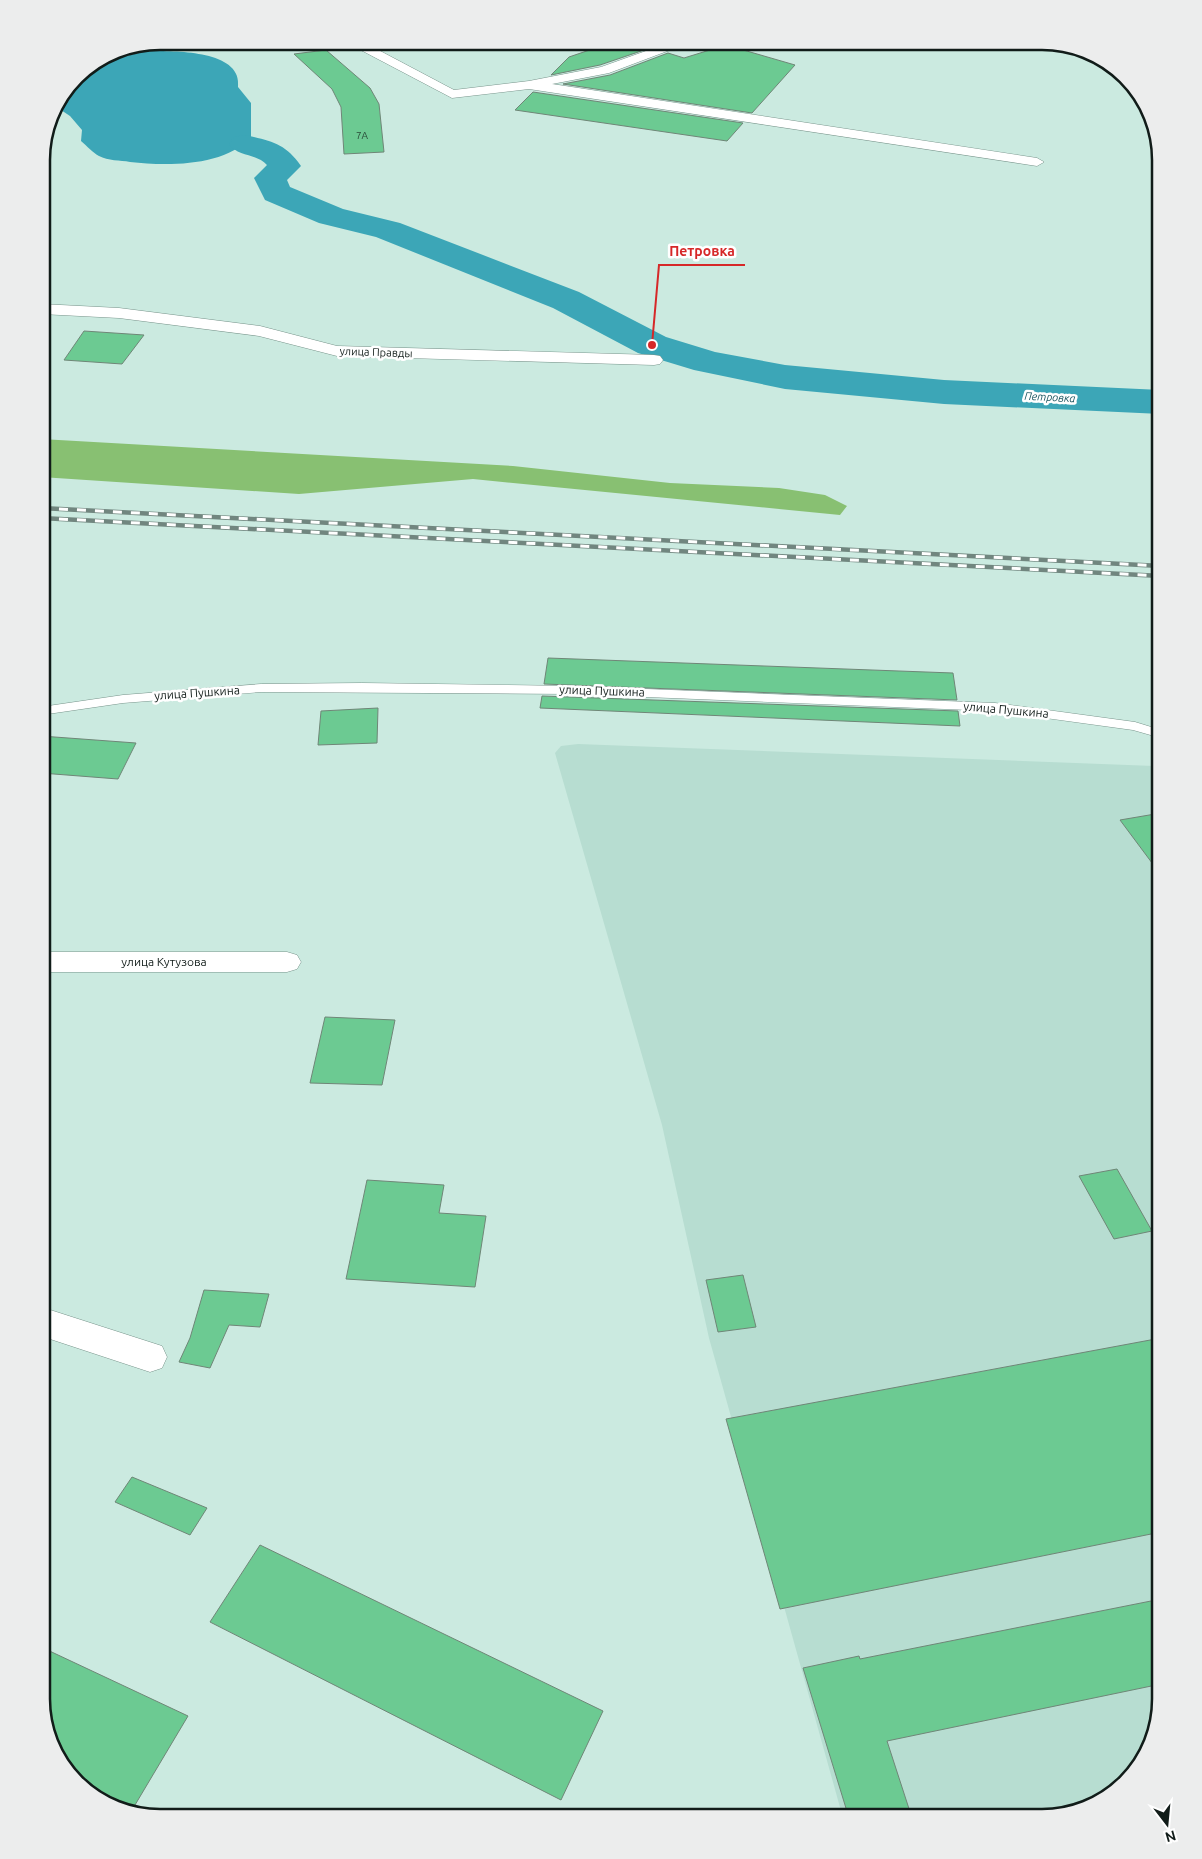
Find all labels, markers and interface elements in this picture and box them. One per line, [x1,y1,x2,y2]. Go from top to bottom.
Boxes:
house number: 7А [356,130,369,141]
callout: Петровка [659,236,745,265]
text: Петровка [669,243,735,259]
street label: улица Правды [339,345,413,359]
water label: Петровка [1024,390,1076,404]
street label: улица Пушкина [154,683,240,702]
street label: улица Пушкина [559,683,645,698]
street label: улица Пушкина [963,699,1049,720]
street label: улица Кутузова [121,955,207,968]
north arrow [1142,1799,1192,1849]
text: N [1163,1827,1178,1846]

